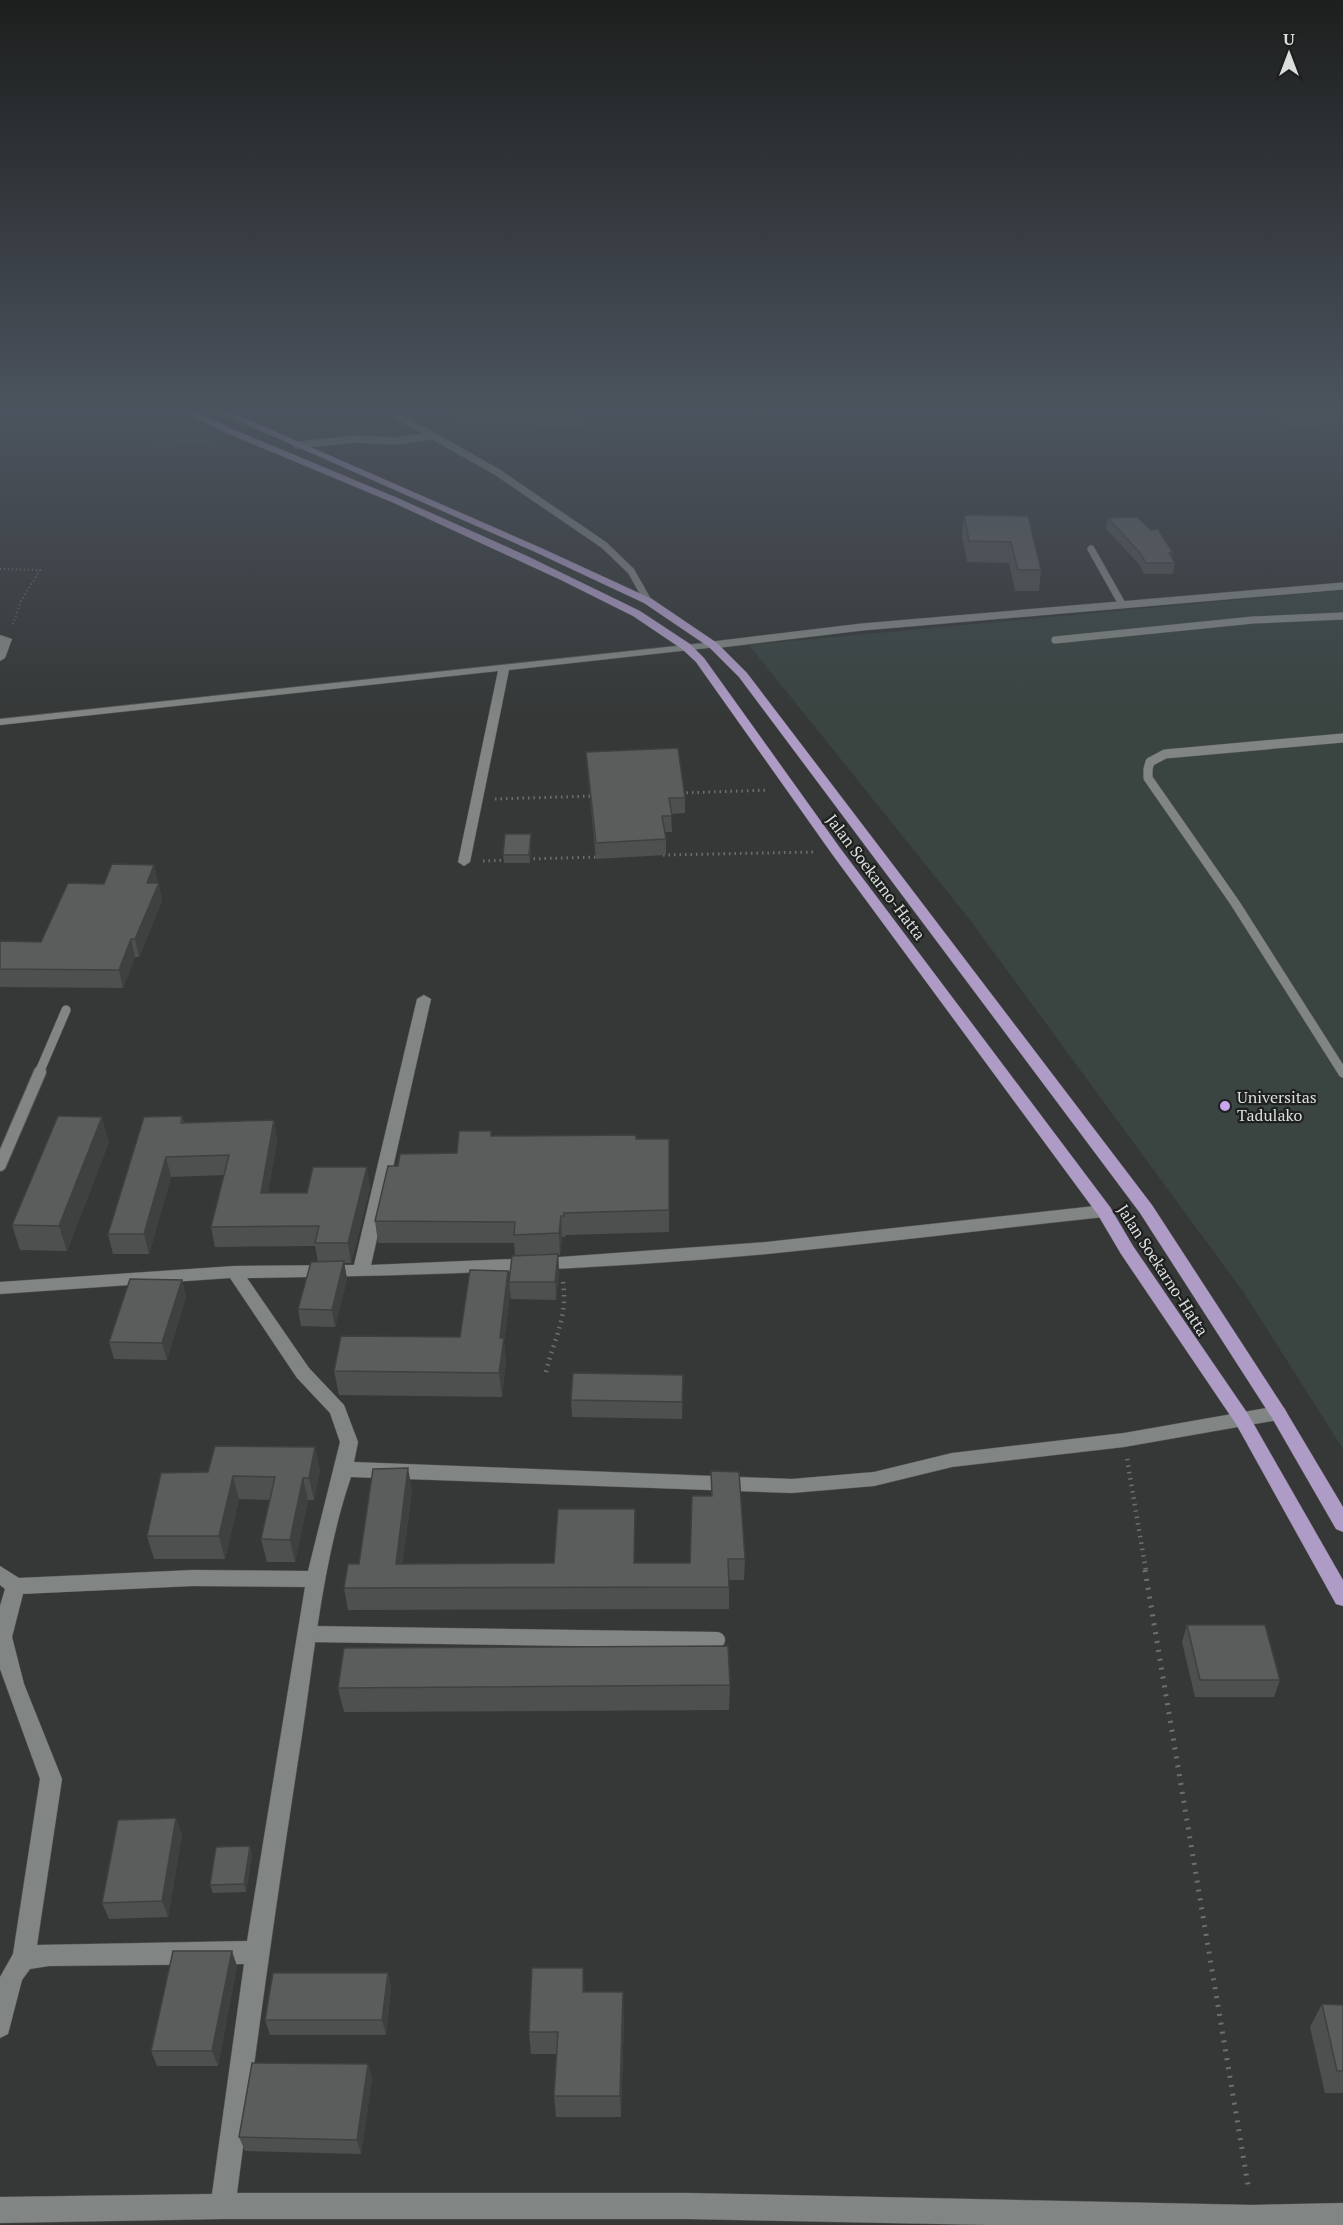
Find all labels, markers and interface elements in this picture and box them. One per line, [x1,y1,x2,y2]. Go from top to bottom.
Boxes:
north arrow [1259,24,1319,84]
text: U [1283,28,1295,50]
street label: Jalan Soekarno-Hatta [821,809,931,945]
place label: Universitas Tadulako [1237,1086,1317,1126]
marker: Universitas Tadulako [1218,1099,1232,1113]
street label: Jalan Soekarno-Hatta [1112,1200,1214,1340]

